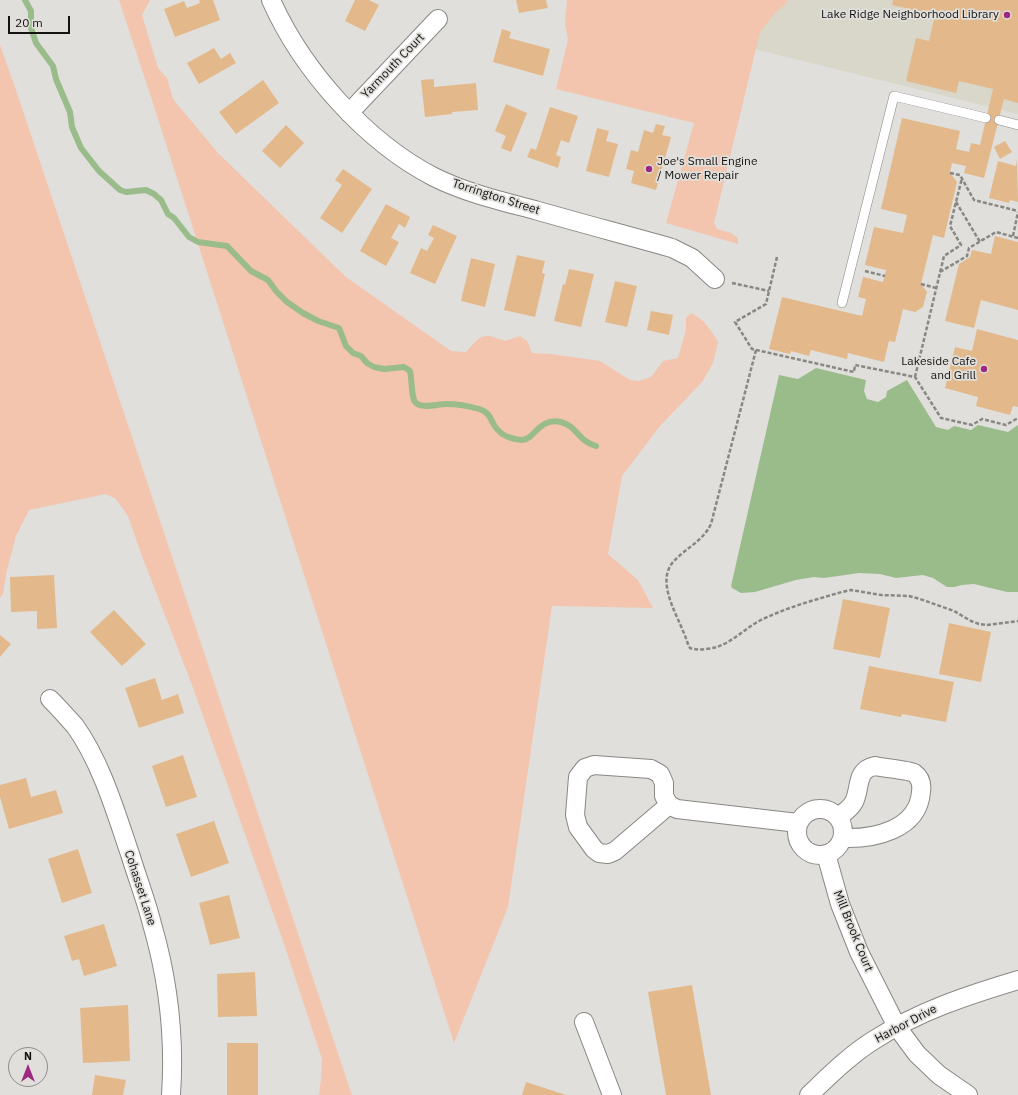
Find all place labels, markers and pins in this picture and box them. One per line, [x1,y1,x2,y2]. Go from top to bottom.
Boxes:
place label: Lake Ridge Neighborhood Library [821,8,999,22]
marker: Lake Ridge Neighborhood Library [1002,10,1012,20]
place label: Joe's Small Engine / Mower Repair [657,155,757,183]
marker: Joe's Small Engine / Mower Repair [644,164,654,174]
place label: Lakeside Cafe and Grill [901,355,976,383]
marker: Lakeside Cafe and Grill [979,364,989,374]

